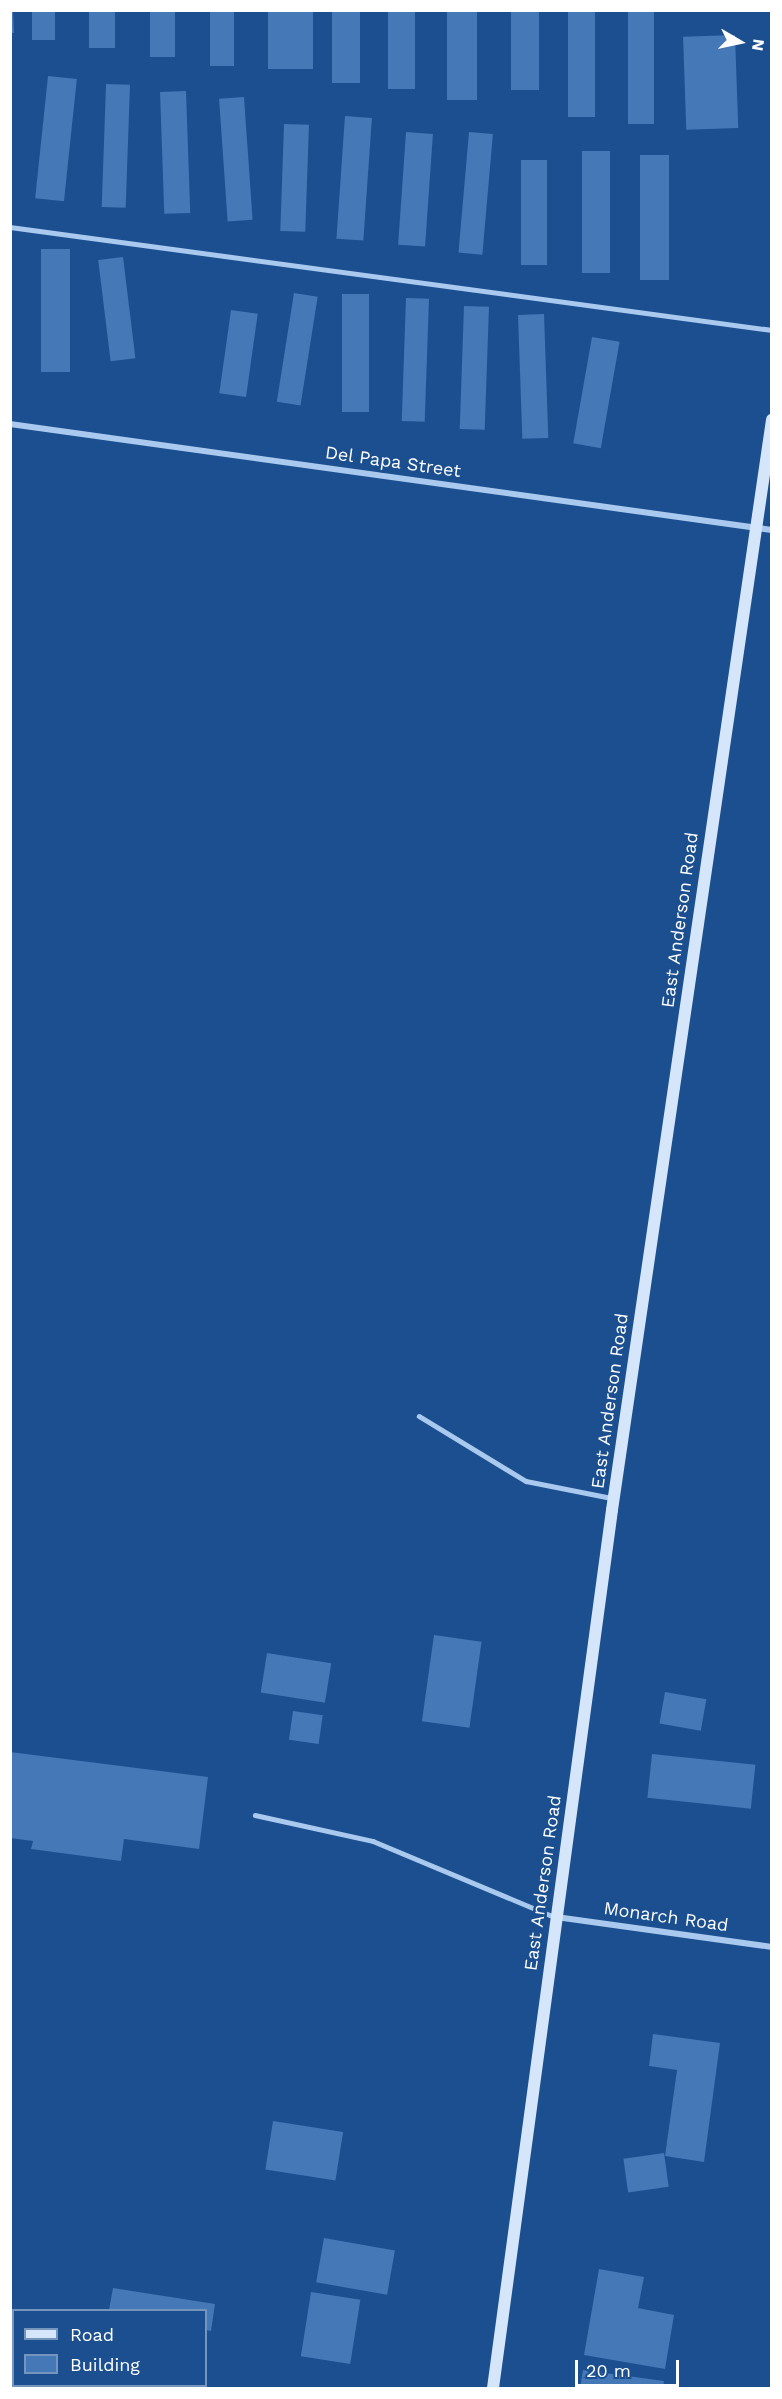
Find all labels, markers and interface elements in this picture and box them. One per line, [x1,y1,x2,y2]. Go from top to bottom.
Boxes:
north arrow [710,12,770,72]
text: N [748,38,769,52]
street label: Del Papa Street [323,442,463,482]
street label: East Anderson Road [657,830,703,1010]
street label: East Anderson Road [587,1311,633,1491]
street label: East Anderson Road [520,1793,566,1973]
street label: Monarch Road [602,1898,730,1936]
legend [12,2309,207,2387]
text: Road [70,2324,114,2345]
scale bar [578,2348,682,2386]
text: Building [70,2354,140,2375]
text: 20 m [586,2360,631,2381]

